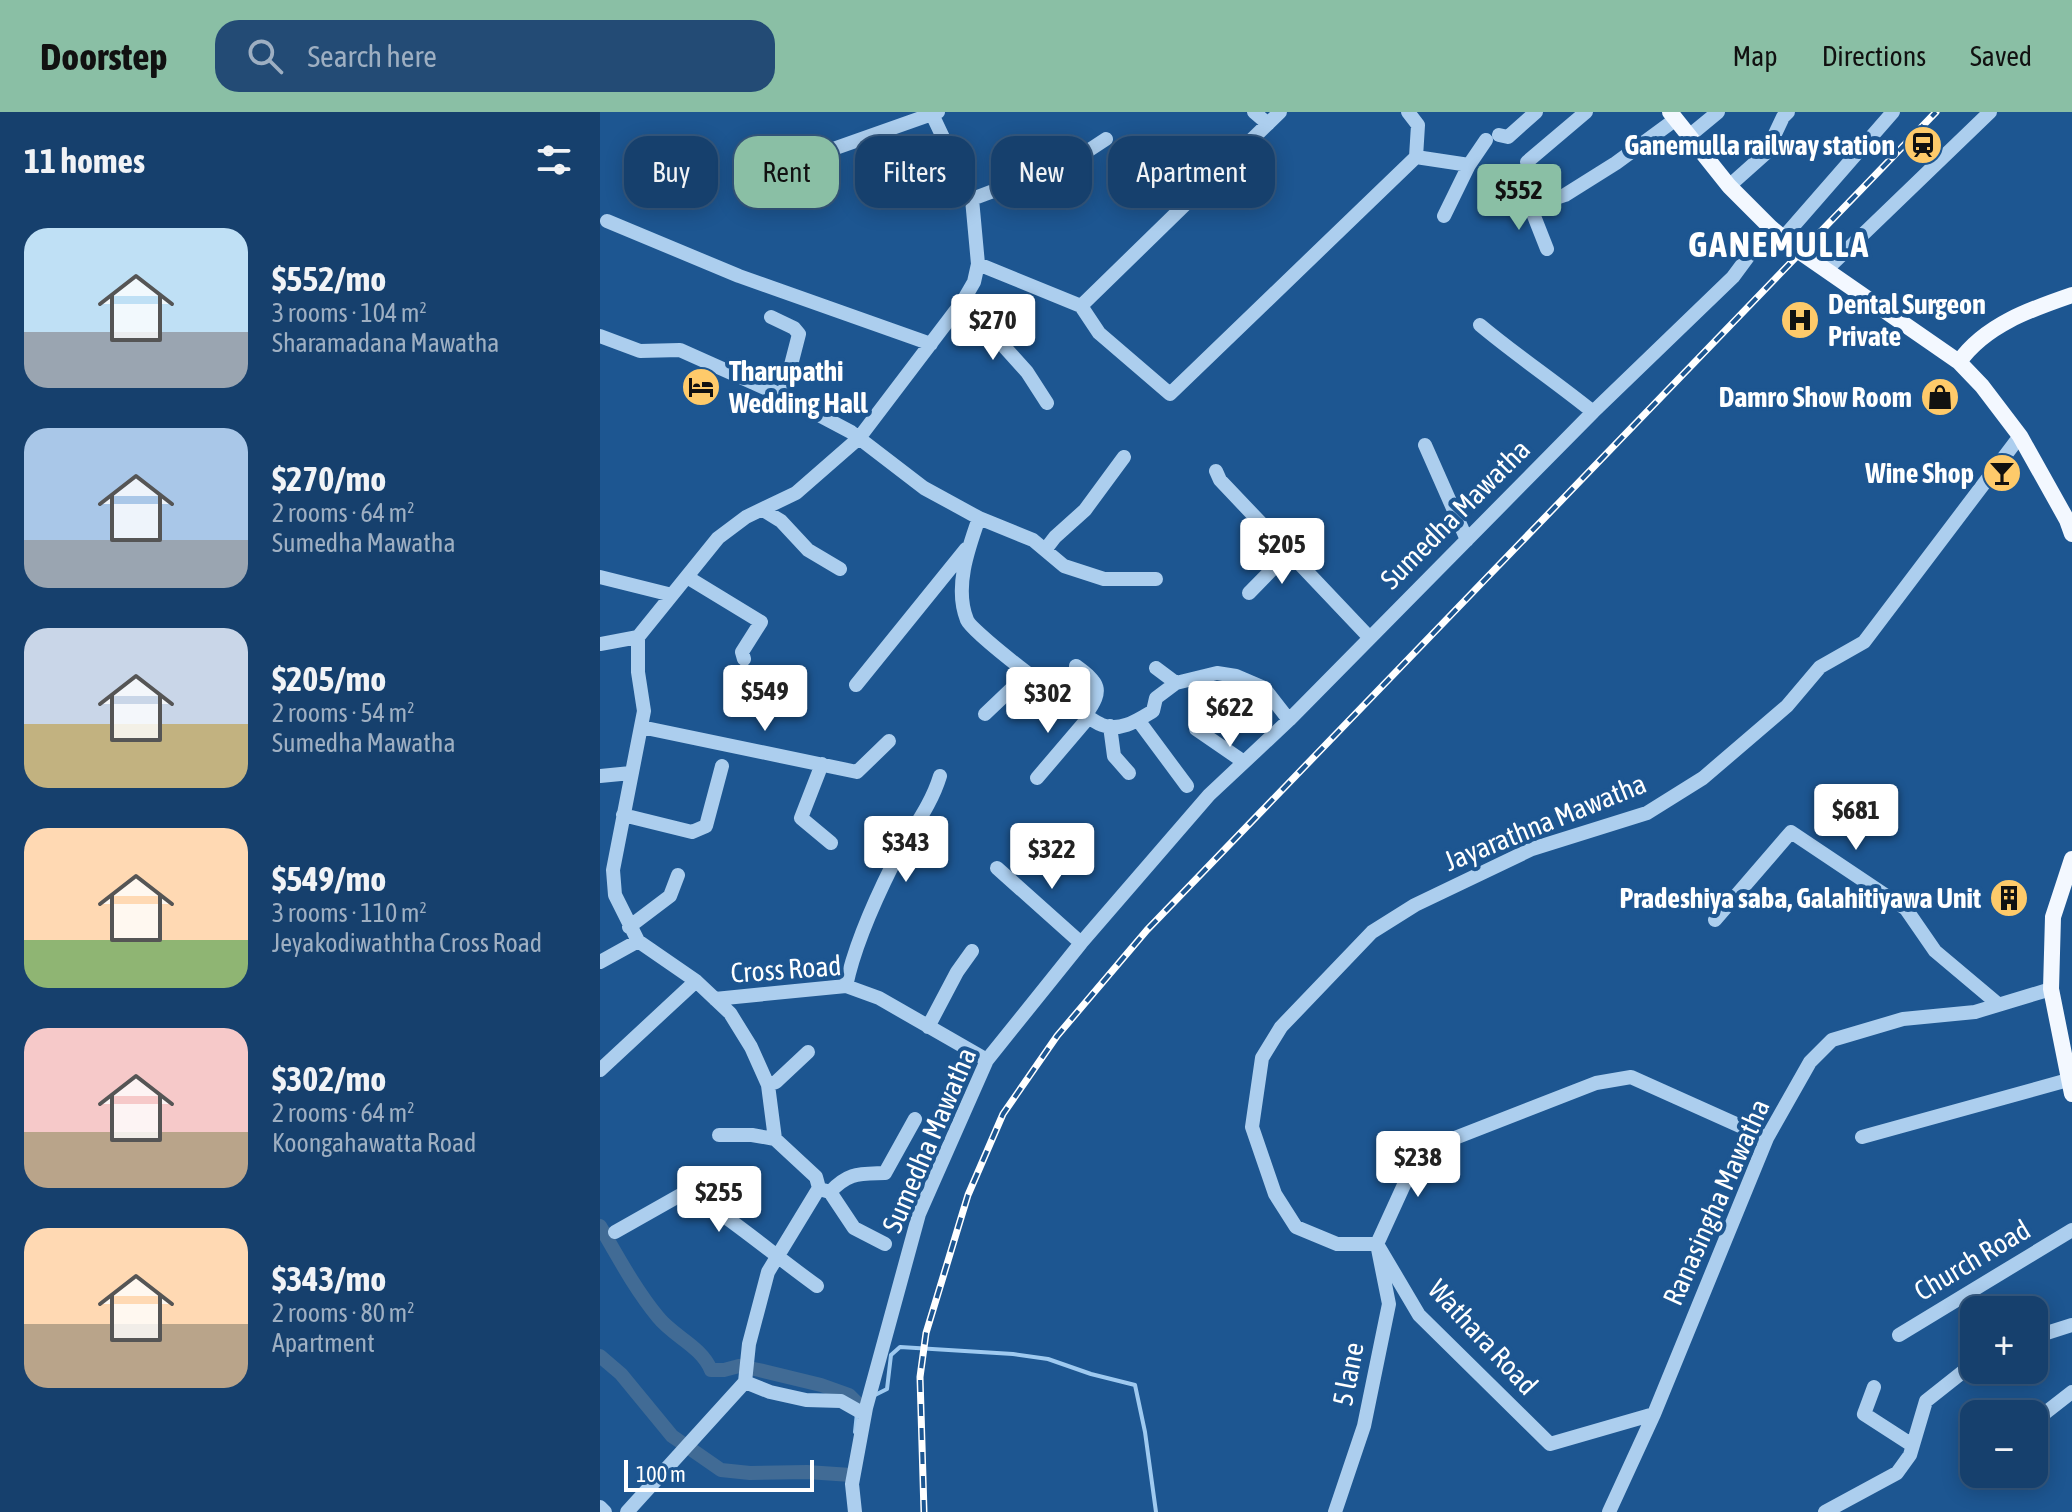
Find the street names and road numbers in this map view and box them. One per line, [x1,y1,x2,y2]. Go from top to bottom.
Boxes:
street label: Sumedha Mawatha [1374,433,1536,595]
street label: Jayarathna Mawatha [1439,767,1651,877]
street label: Cross Road [729,949,843,989]
street label: Sumedha Mawatha [876,1043,982,1237]
street label: Ranasingha Mawatha [1656,1094,1776,1310]
street label: Church Road [1908,1213,2036,1307]
street label: Wathara Road [1422,1273,1544,1401]
street label: 5 lane [1326,1340,1370,1408]

